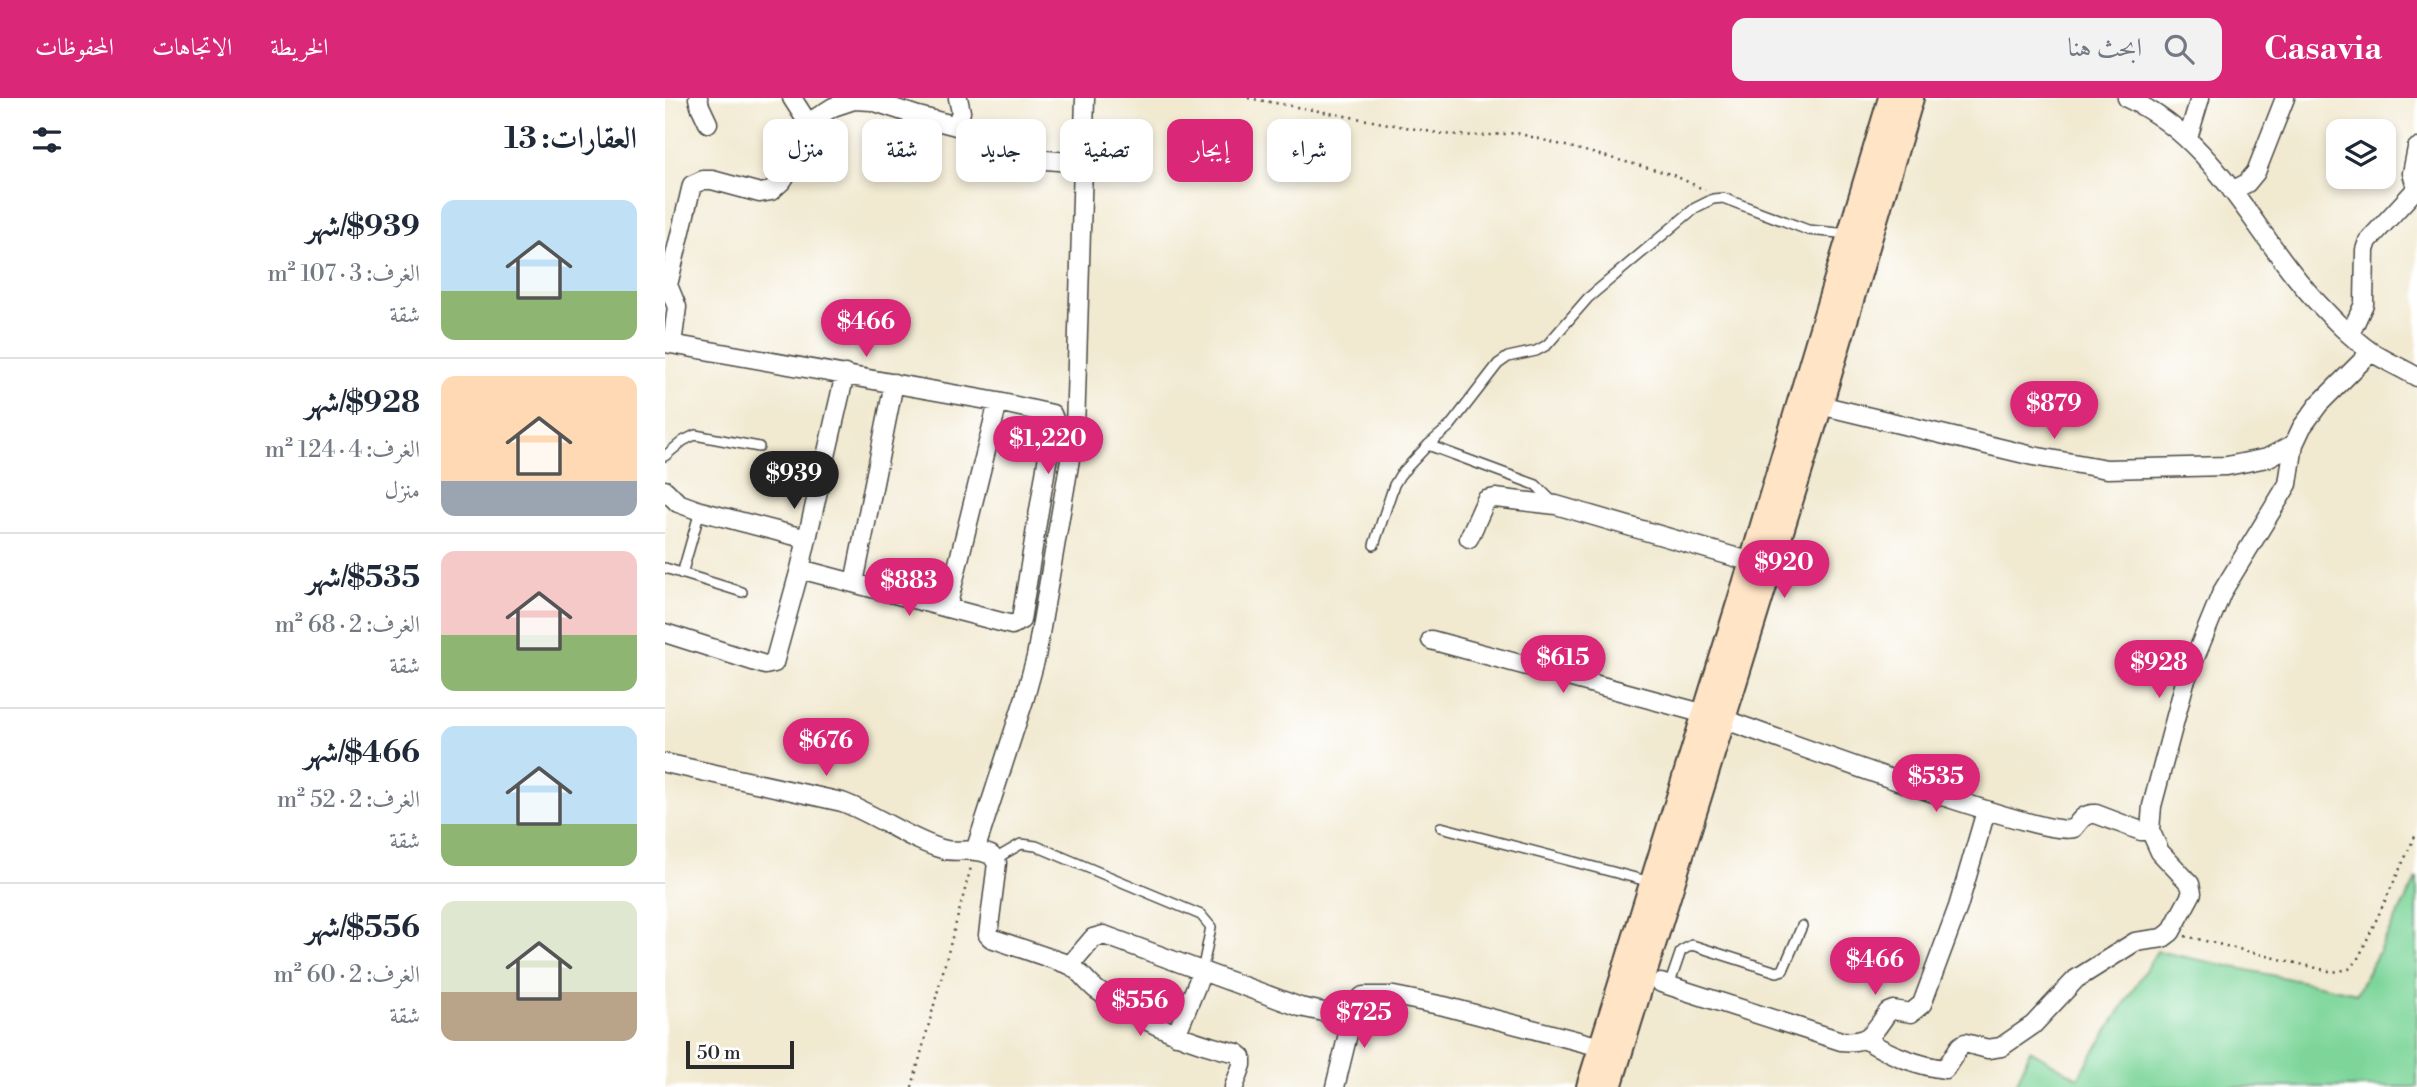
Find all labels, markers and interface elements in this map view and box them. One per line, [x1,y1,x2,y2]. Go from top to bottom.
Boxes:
search box [1732,18,2222,81]
text: Casavia [2264,29,2382,70]
icon: search [2160,30,2198,68]
text: ابحث هنا [2067,32,2142,64]
text: المحفوظات [35,33,114,63]
text: الاتجاهات [152,33,232,63]
text: الخريطة [270,33,329,63]
chip: منزل [763,119,848,182]
chip: شقة [862,119,942,182]
chip: جديد [956,119,1046,182]
chip: تصفية [1060,119,1153,182]
chip: إيجار [1167,119,1253,182]
chip: شراء [1267,119,1351,182]
map controls [2326,119,2396,189]
button: layers [2326,119,2396,189]
text: العقارات: 13 [504,120,637,158]
icon: filters [28,121,66,159]
text: $939/شهر [306,208,420,246]
icon: home [497,228,581,312]
text: الغرف: 3 · 107 m² [267,260,420,288]
pin: $466 [825,300,907,359]
text: شقة [390,301,420,329]
text: $466 [837,308,895,336]
pin: $879 [2013,382,2095,441]
text: $928/شهر [305,384,420,422]
text: $879 [2026,390,2082,418]
icon: home [497,404,581,488]
pin: $1,220 [991,416,1105,476]
text: $1,220 [1009,425,1087,453]
text: الغرف: 4 · 124 m² [265,436,420,464]
pin: $939 [753,452,835,511]
text: $939 [766,460,822,488]
text: منزل [385,477,420,505]
pin: $920 [1743,540,1825,600]
text: $920 [1754,549,1814,577]
text: $535/شهر [307,559,420,597]
pin: $883 [868,559,950,618]
text: $883 [881,567,937,595]
icon: home [497,579,581,663]
text: الغرف: 2 · 68 m² [275,611,420,639]
pin: $615 [1522,636,1604,695]
pin: $928 [2118,640,2200,700]
text: $615 [1537,644,1589,672]
text: $928 [2130,649,2188,677]
text: شقة [390,652,420,680]
pin: $676 [785,718,867,778]
text: $676 [799,727,853,755]
text: $466/شهر [304,734,420,772]
icon: home [497,754,581,838]
pin: $535 [1895,754,1977,814]
text: $535 [1908,763,1964,791]
text: الغرف: 2 · 52 m² [277,786,420,814]
text: شقة [390,827,420,855]
text: $556/شهر [306,909,420,947]
icon: home [497,929,581,1013]
pin: $466 [1834,937,1916,997]
text: $466 [1846,946,1904,974]
text: الغرف: 2 · 60 m² [274,961,420,989]
pin: $556 [1099,978,1181,1038]
text: $556 [1112,987,1168,1015]
pin: $725 [1323,990,1405,1050]
text: $725 [1336,999,1392,1027]
text: شقة [390,1002,420,1030]
scale bar [686,1038,795,1070]
text: 50 m [697,1041,741,1065]

